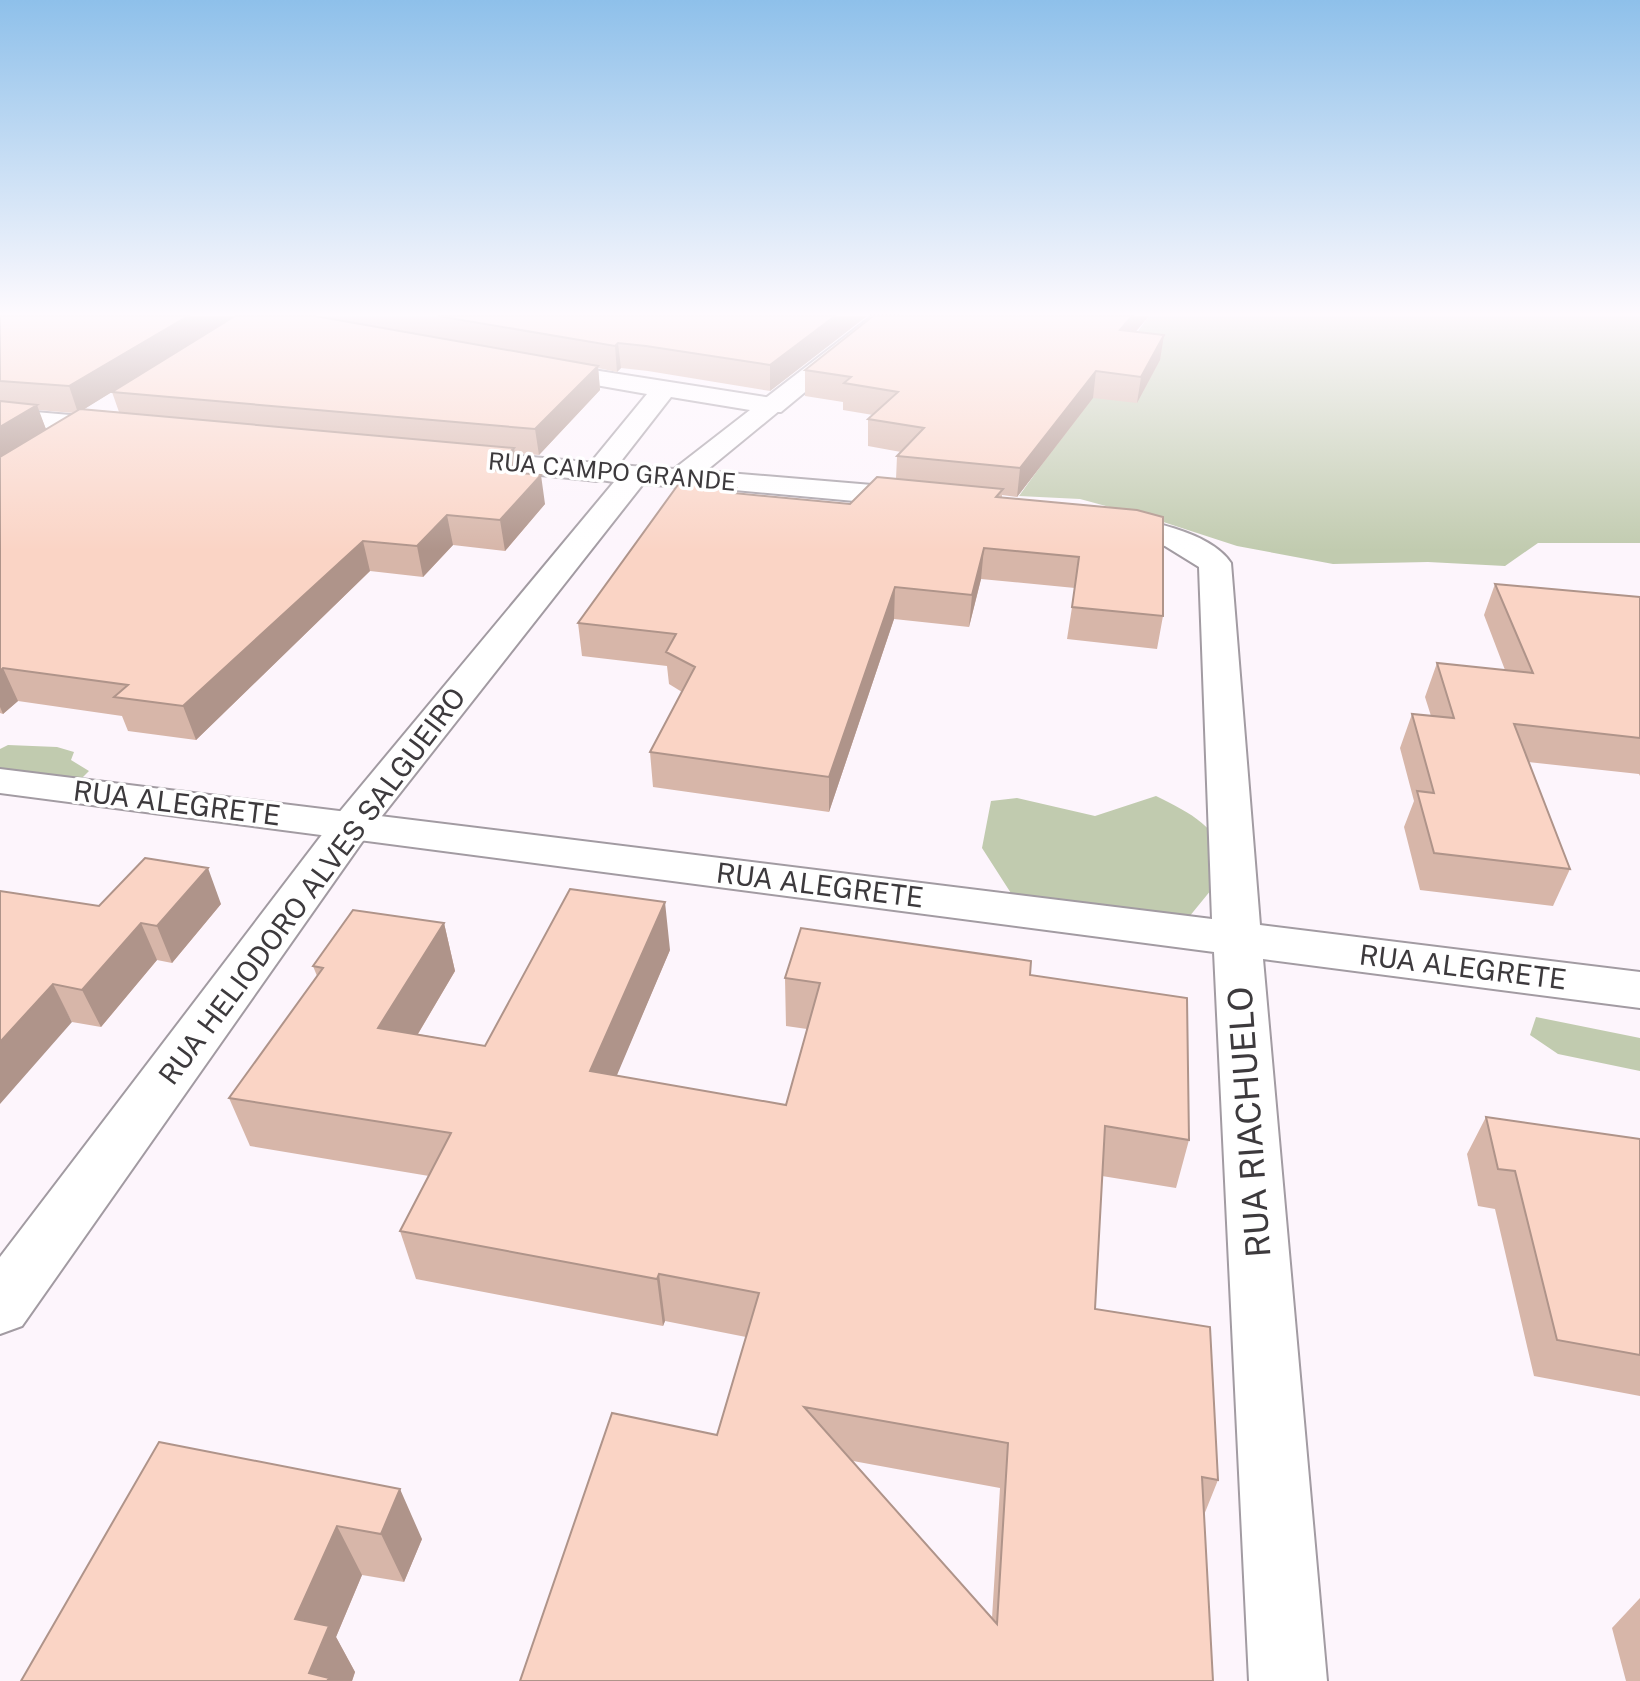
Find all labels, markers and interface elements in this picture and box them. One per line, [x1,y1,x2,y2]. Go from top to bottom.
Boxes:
street label: RUA CAMPO GRANDE [487,446,737,496]
street label: RUA HELIODORO ALVES SALGUEIRO [152,681,472,1091]
street label: RUA ALEGRETE [72,773,283,832]
street label: RUA ALEGRETE [715,855,926,914]
street label: RUA ALEGRETE [1358,937,1569,996]
street label: RUA RIACHUELO [1220,985,1278,1259]

